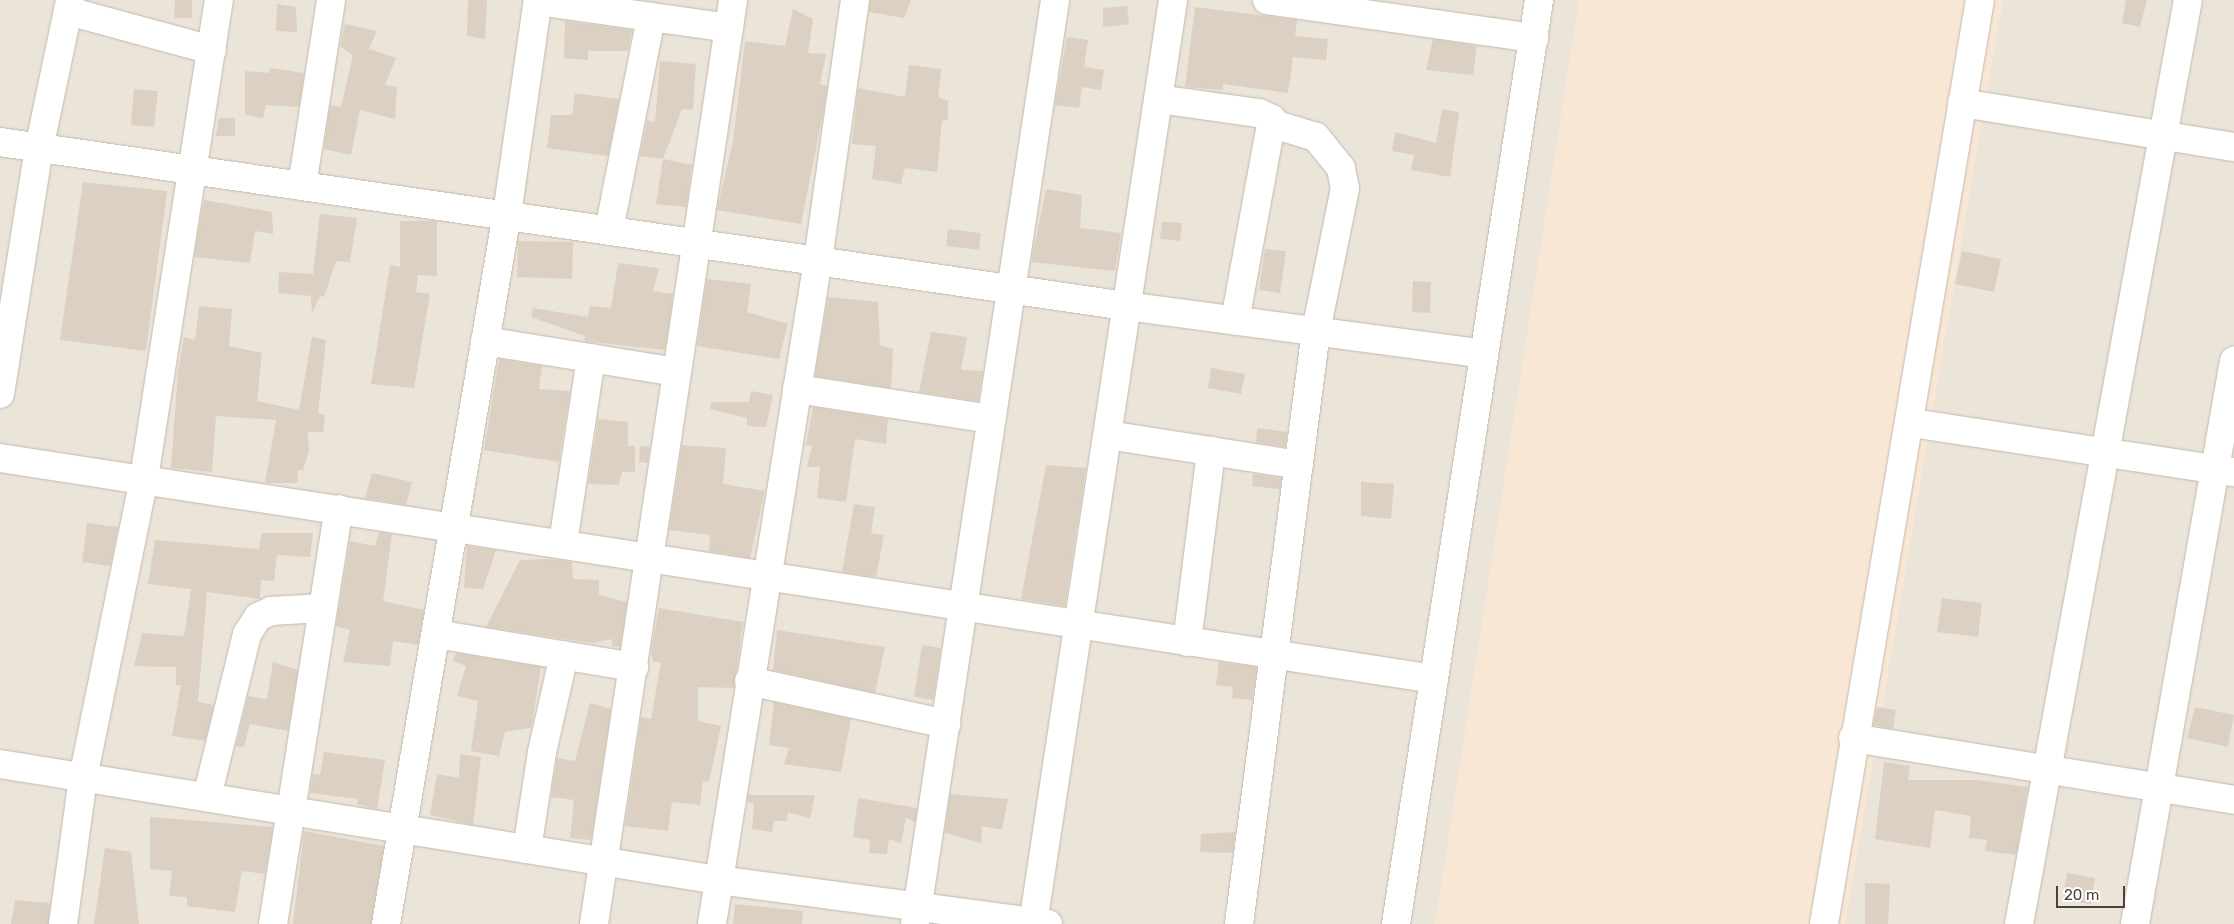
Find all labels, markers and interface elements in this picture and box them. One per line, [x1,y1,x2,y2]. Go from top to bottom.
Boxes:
scale bar [2059,876,2128,908]
text: 20 m [2064,886,2099,904]

